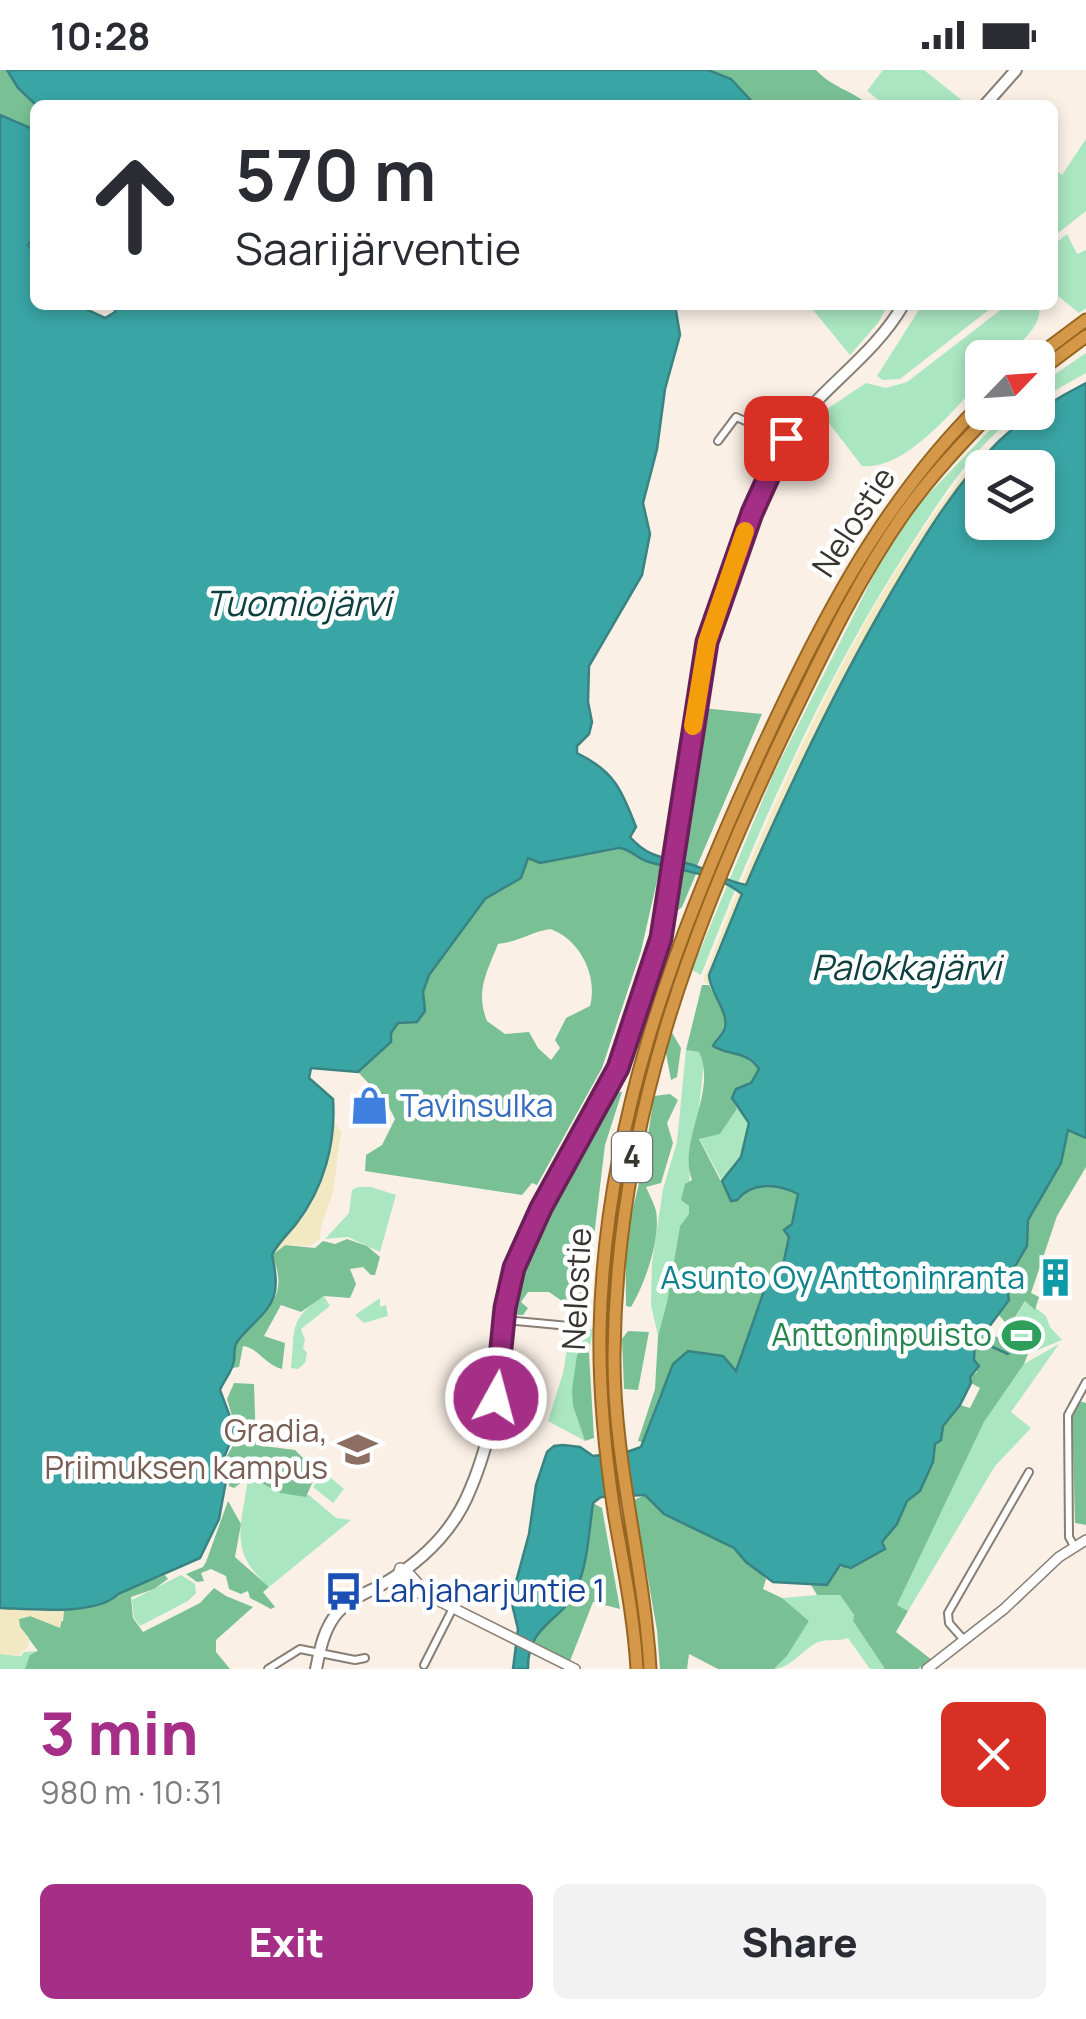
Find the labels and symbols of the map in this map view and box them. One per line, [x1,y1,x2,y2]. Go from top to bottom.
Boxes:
north arrow [965,340,1055,430]
pin [744,396,829,481]
street label: Nelostie [801,458,905,585]
water label: Tuomiojärvi [205,579,395,627]
water label: Palokkajärvi [811,943,1005,991]
place label: Tavinsulka [400,1083,554,1127]
shop icon: Tavinsulka [349,1085,391,1127]
road number: 4 [612,1132,652,1182]
street label: Nelostie [551,1227,601,1351]
place label: Asunto Oy Anttoninranta [660,1255,1025,1299]
building icon: Asunto Oy Anttoninranta [1034,1257,1076,1299]
place label: Anttoninpuisto [771,1312,992,1356]
sports icon: Anttoninpuisto [1001,1314,1043,1356]
position arrow [444,1346,548,1450]
place label: Gradia, Priimuksen kampus [45,1408,328,1489]
school or university icon: Gradia, Priimuksen kampus [337,1428,379,1470]
place label: Lahjaharjuntie 1 [374,1568,605,1612]
bus stop icon: Lahjaharjuntie 1 [323,1570,365,1612]

